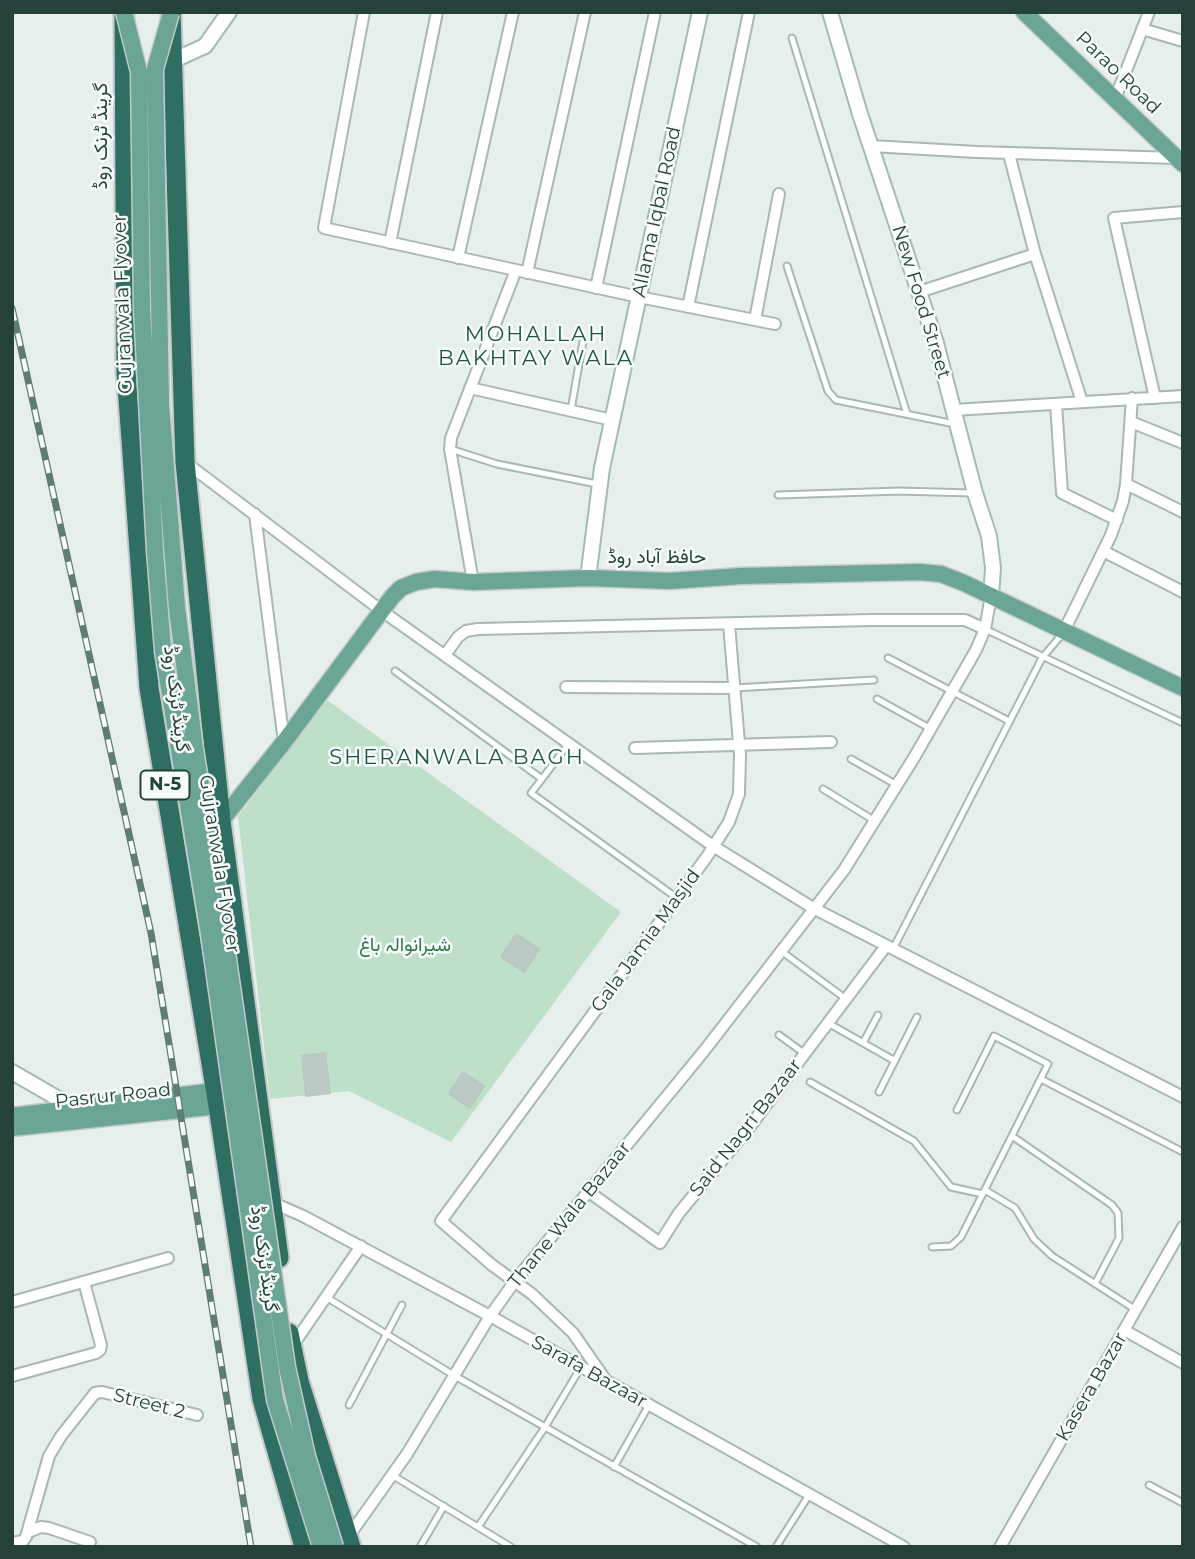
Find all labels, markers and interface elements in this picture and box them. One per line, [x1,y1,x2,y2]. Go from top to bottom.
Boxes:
street label: Parao Road [1071,27,1165,119]
street label: گرینڈ ٹرنک روڈ [90,83,112,189]
street label: Allama Iqbal Road [628,125,686,299]
street label: Gujranwala Flyover [108,214,138,394]
street label: New Food Street [887,223,955,381]
district label: MOHALLAH BAKHTAY WALA [439,322,633,372]
street label: حافظ آباد روڈ [608,546,706,568]
street label: گرینڈ ٹرنک روڈ [158,645,194,753]
district label: SHERANWALA BAGH [331,745,583,771]
road number: N-5 [140,770,190,800]
street label: Gujranwala Flyover [194,773,244,955]
street label: Gala Jamia Masjid [586,865,706,1017]
park label: شیرانوالہ باغ [359,934,451,956]
street label: Said Nagri Bazaar [685,1055,807,1201]
street label: Pasrur Road [54,1079,172,1113]
street label: Thane Wala Bazaar [504,1137,636,1293]
street label: گرینڈ ٹرنک روڈ [245,1204,283,1314]
street label: Kasera Bazar [1052,1328,1132,1446]
street label: Sarafa Bazaar [527,1331,651,1413]
street label: Street 2 [111,1384,187,1424]

